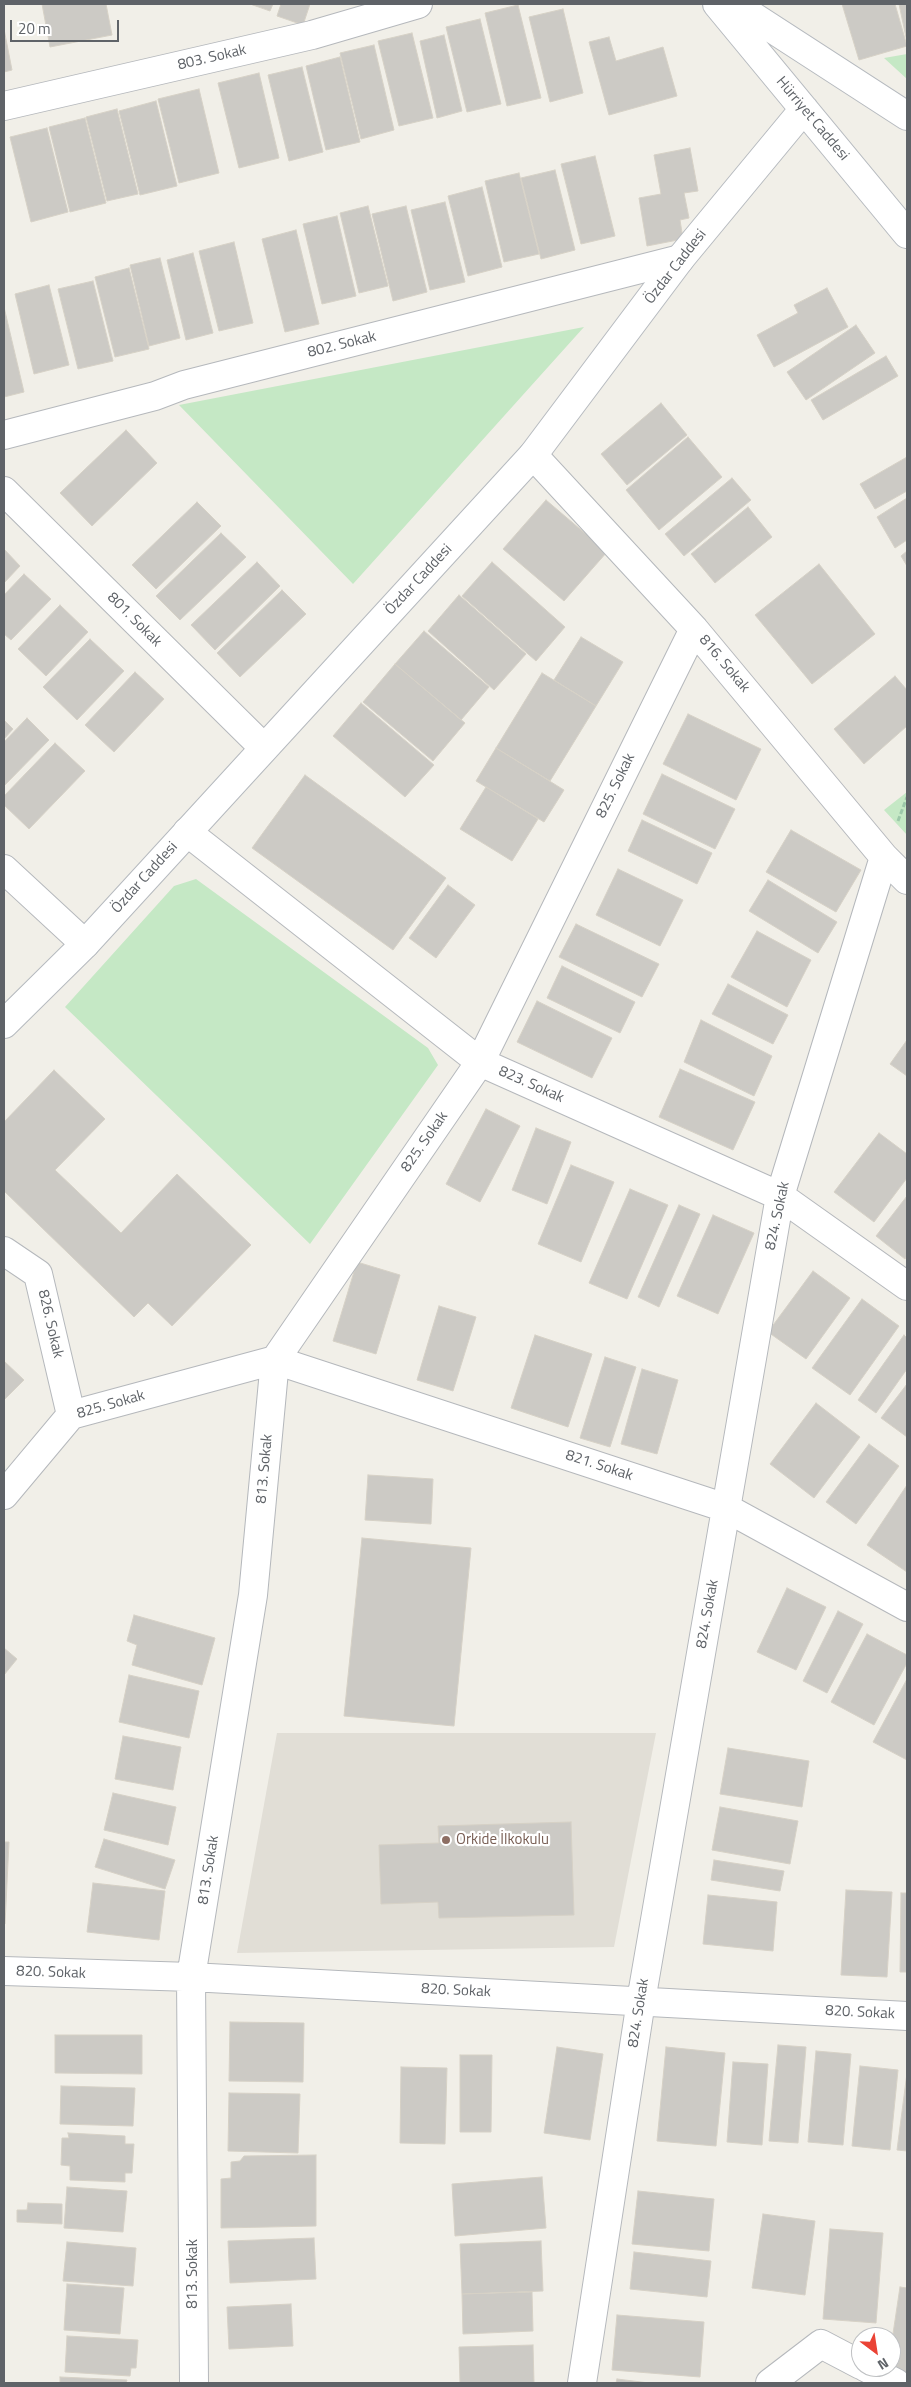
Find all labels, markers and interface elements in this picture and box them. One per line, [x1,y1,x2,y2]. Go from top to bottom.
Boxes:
scale bar [12,10,121,42]
text: 20 m [18,17,51,40]
street label: 803. Sokak [176,41,248,75]
street label: Hürriyet Caddesi [772,73,852,165]
street label: Özdar Caddesi [641,226,711,308]
street label: 802. Sokak [306,328,378,362]
street label: Özdar Caddesi [382,541,456,619]
street label: 801. Sokak [103,589,165,651]
street label: 816. Sokak [695,632,753,696]
street label: 825. Sokak [593,751,639,821]
street label: Özdar Caddesi [108,839,182,917]
street label: 823. Sokak [496,1063,566,1107]
street label: 825. Sokak [398,1108,452,1176]
street label: 824. Sokak [762,1180,794,1252]
street label: 826. Sokak [33,1288,67,1360]
street label: 825. Sokak [75,1387,147,1423]
street label: 813. Sokak [253,1434,277,1504]
street label: 821. Sokak [563,1447,635,1485]
street label: 824. Sokak [693,1578,723,1650]
place label: Orkide İlkokulu [456,1831,549,1849]
street label: 813. Sokak [195,1834,223,1906]
marker: Orkide İlkokulu [440,1834,452,1846]
street label: 820. Sokak [16,1963,86,1983]
street label: 824. Sokak [625,1977,653,2049]
street label: 820. Sokak [421,1980,491,2002]
street label: 820. Sokak [825,2002,895,2024]
street label: 813. Sokak [184,2239,202,2309]
north arrow [851,2327,901,2377]
text: N [874,2353,893,2376]

